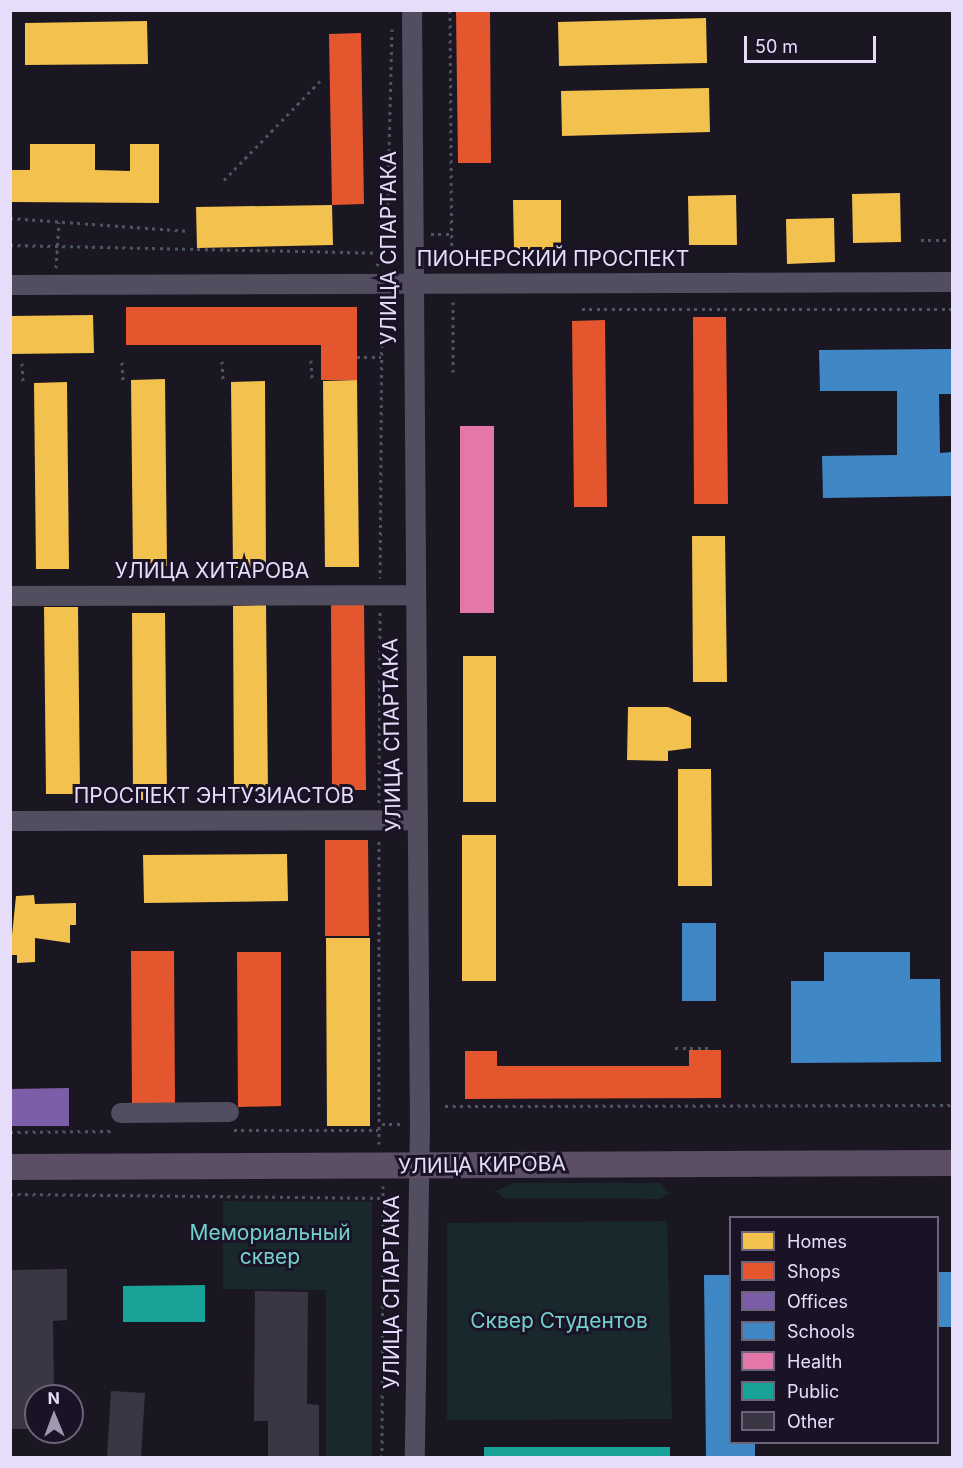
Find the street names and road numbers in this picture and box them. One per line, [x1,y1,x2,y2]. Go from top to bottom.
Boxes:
street label: УЛИЦА СПАРТАКА [376,151,402,345]
street label: ПИОНЕРСКИЙ ПРОСПЕКТ [417,246,689,272]
street label: УЛИЦА ХИТАРОВА [115,558,309,584]
street label: УЛИЦА СПАРТАКА [378,638,406,832]
street label: ПРОСПЕКТ ЭНТУЗИАСТОВ [74,783,354,809]
street label: УЛИЦА КИРОВА [398,1151,566,1179]
street label: УЛИЦА СПАРТАКА [379,1195,405,1389]

